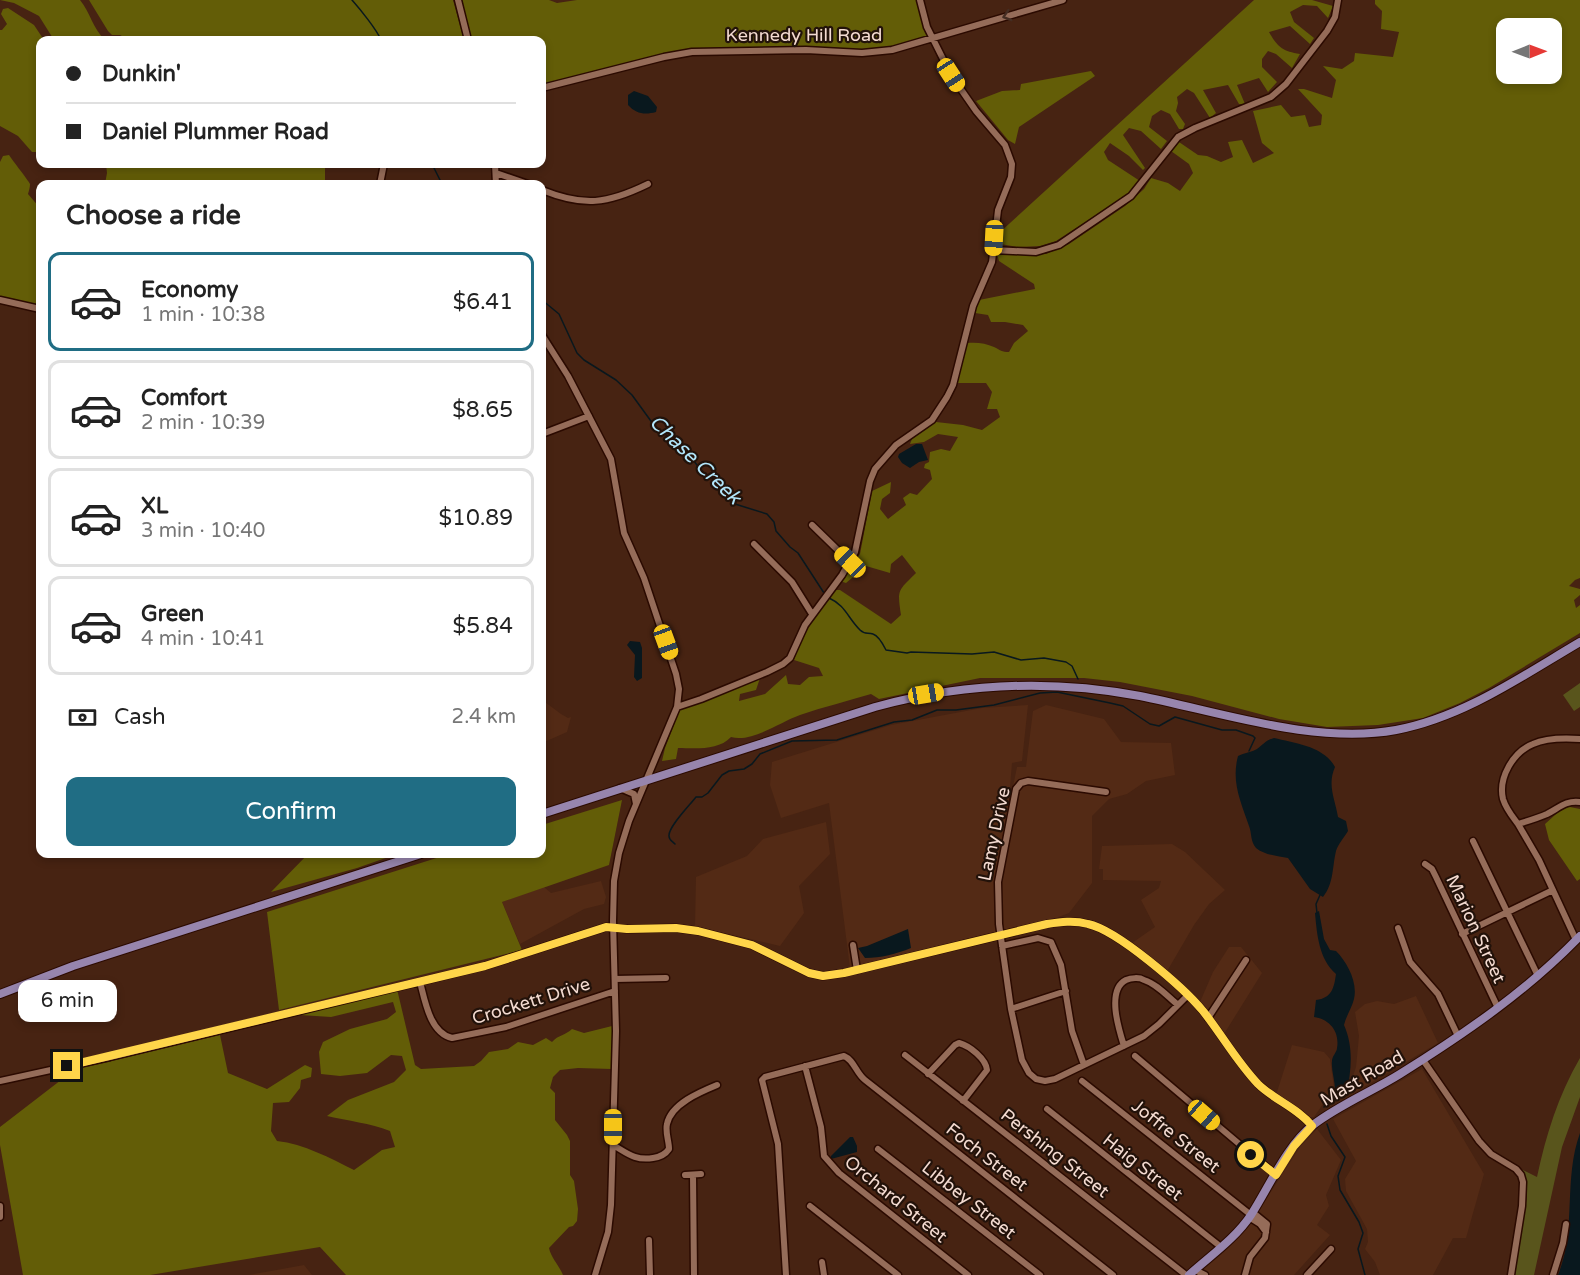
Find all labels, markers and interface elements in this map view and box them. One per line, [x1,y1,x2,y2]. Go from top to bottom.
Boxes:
one-way arrow [1002,9,1013,21]
north arrow [1496,18,1562,84]
map controls [1496,18,1562,84]
street label: Kennedy Hill Road [726,24,882,46]
car [934,55,968,95]
text: Dunkin' [102,61,181,87]
text: Daniel Plummer Road [102,119,329,145]
text: Choose a ride [66,199,241,232]
car [984,220,1004,256]
icon: car [69,275,123,329]
text: Economy [141,277,238,303]
text: $6.41 [453,289,513,315]
text: 1 min · 10:38 [141,303,265,327]
icon: car [69,383,123,437]
text: Comfort [141,385,227,411]
text: $8.65 [452,397,513,423]
water label: Chase Creek [644,410,747,511]
text: 2 min · 10:39 [141,411,265,435]
icon: car [69,491,123,545]
text: XL [141,493,168,519]
text: $10.89 [439,505,513,531]
text: 3 min · 10:40 [141,519,265,543]
car [831,543,869,581]
icon: car [69,599,123,653]
text: Green [141,601,204,627]
text: $5.84 [453,613,513,639]
car [651,622,681,662]
text: 4 min · 10:41 [141,627,265,651]
car [907,682,945,706]
icon: cash [66,701,99,734]
text: Cash [114,704,166,730]
text: 2.4 km [452,705,516,729]
button: Confirm [66,777,516,846]
street label: Lamy Drive [973,785,1015,883]
street label: Marion Street [1441,871,1511,987]
street label: Crockett Drive [469,973,593,1029]
callout: 6 min [17,979,116,1021]
text: 6 min [41,989,94,1013]
street label: Mast Road [1316,1045,1408,1111]
route end [53,1052,80,1079]
street label: Joffre Street [1127,1095,1225,1177]
car [1185,1096,1223,1134]
street label: Pershing Street [996,1104,1114,1202]
car [604,1109,622,1145]
street label: Foch Street [942,1118,1032,1196]
street label: Haig Street [1099,1129,1188,1205]
route start [1237,1141,1264,1168]
street label: Orchard Street [840,1151,952,1247]
street label: Libbey Street [918,1156,1021,1244]

